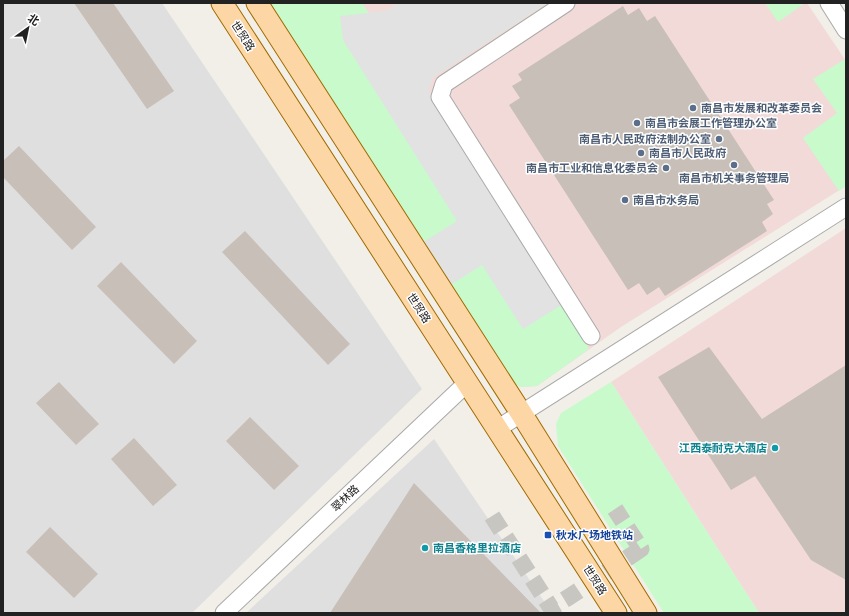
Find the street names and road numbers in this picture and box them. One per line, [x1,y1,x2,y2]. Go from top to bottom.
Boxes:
street label: 世贸路 [229,19,257,53]
street label: 世贸路 [405,291,433,325]
street label: 翠林路 [329,482,361,514]
street label: 世贸路 [581,563,609,597]

